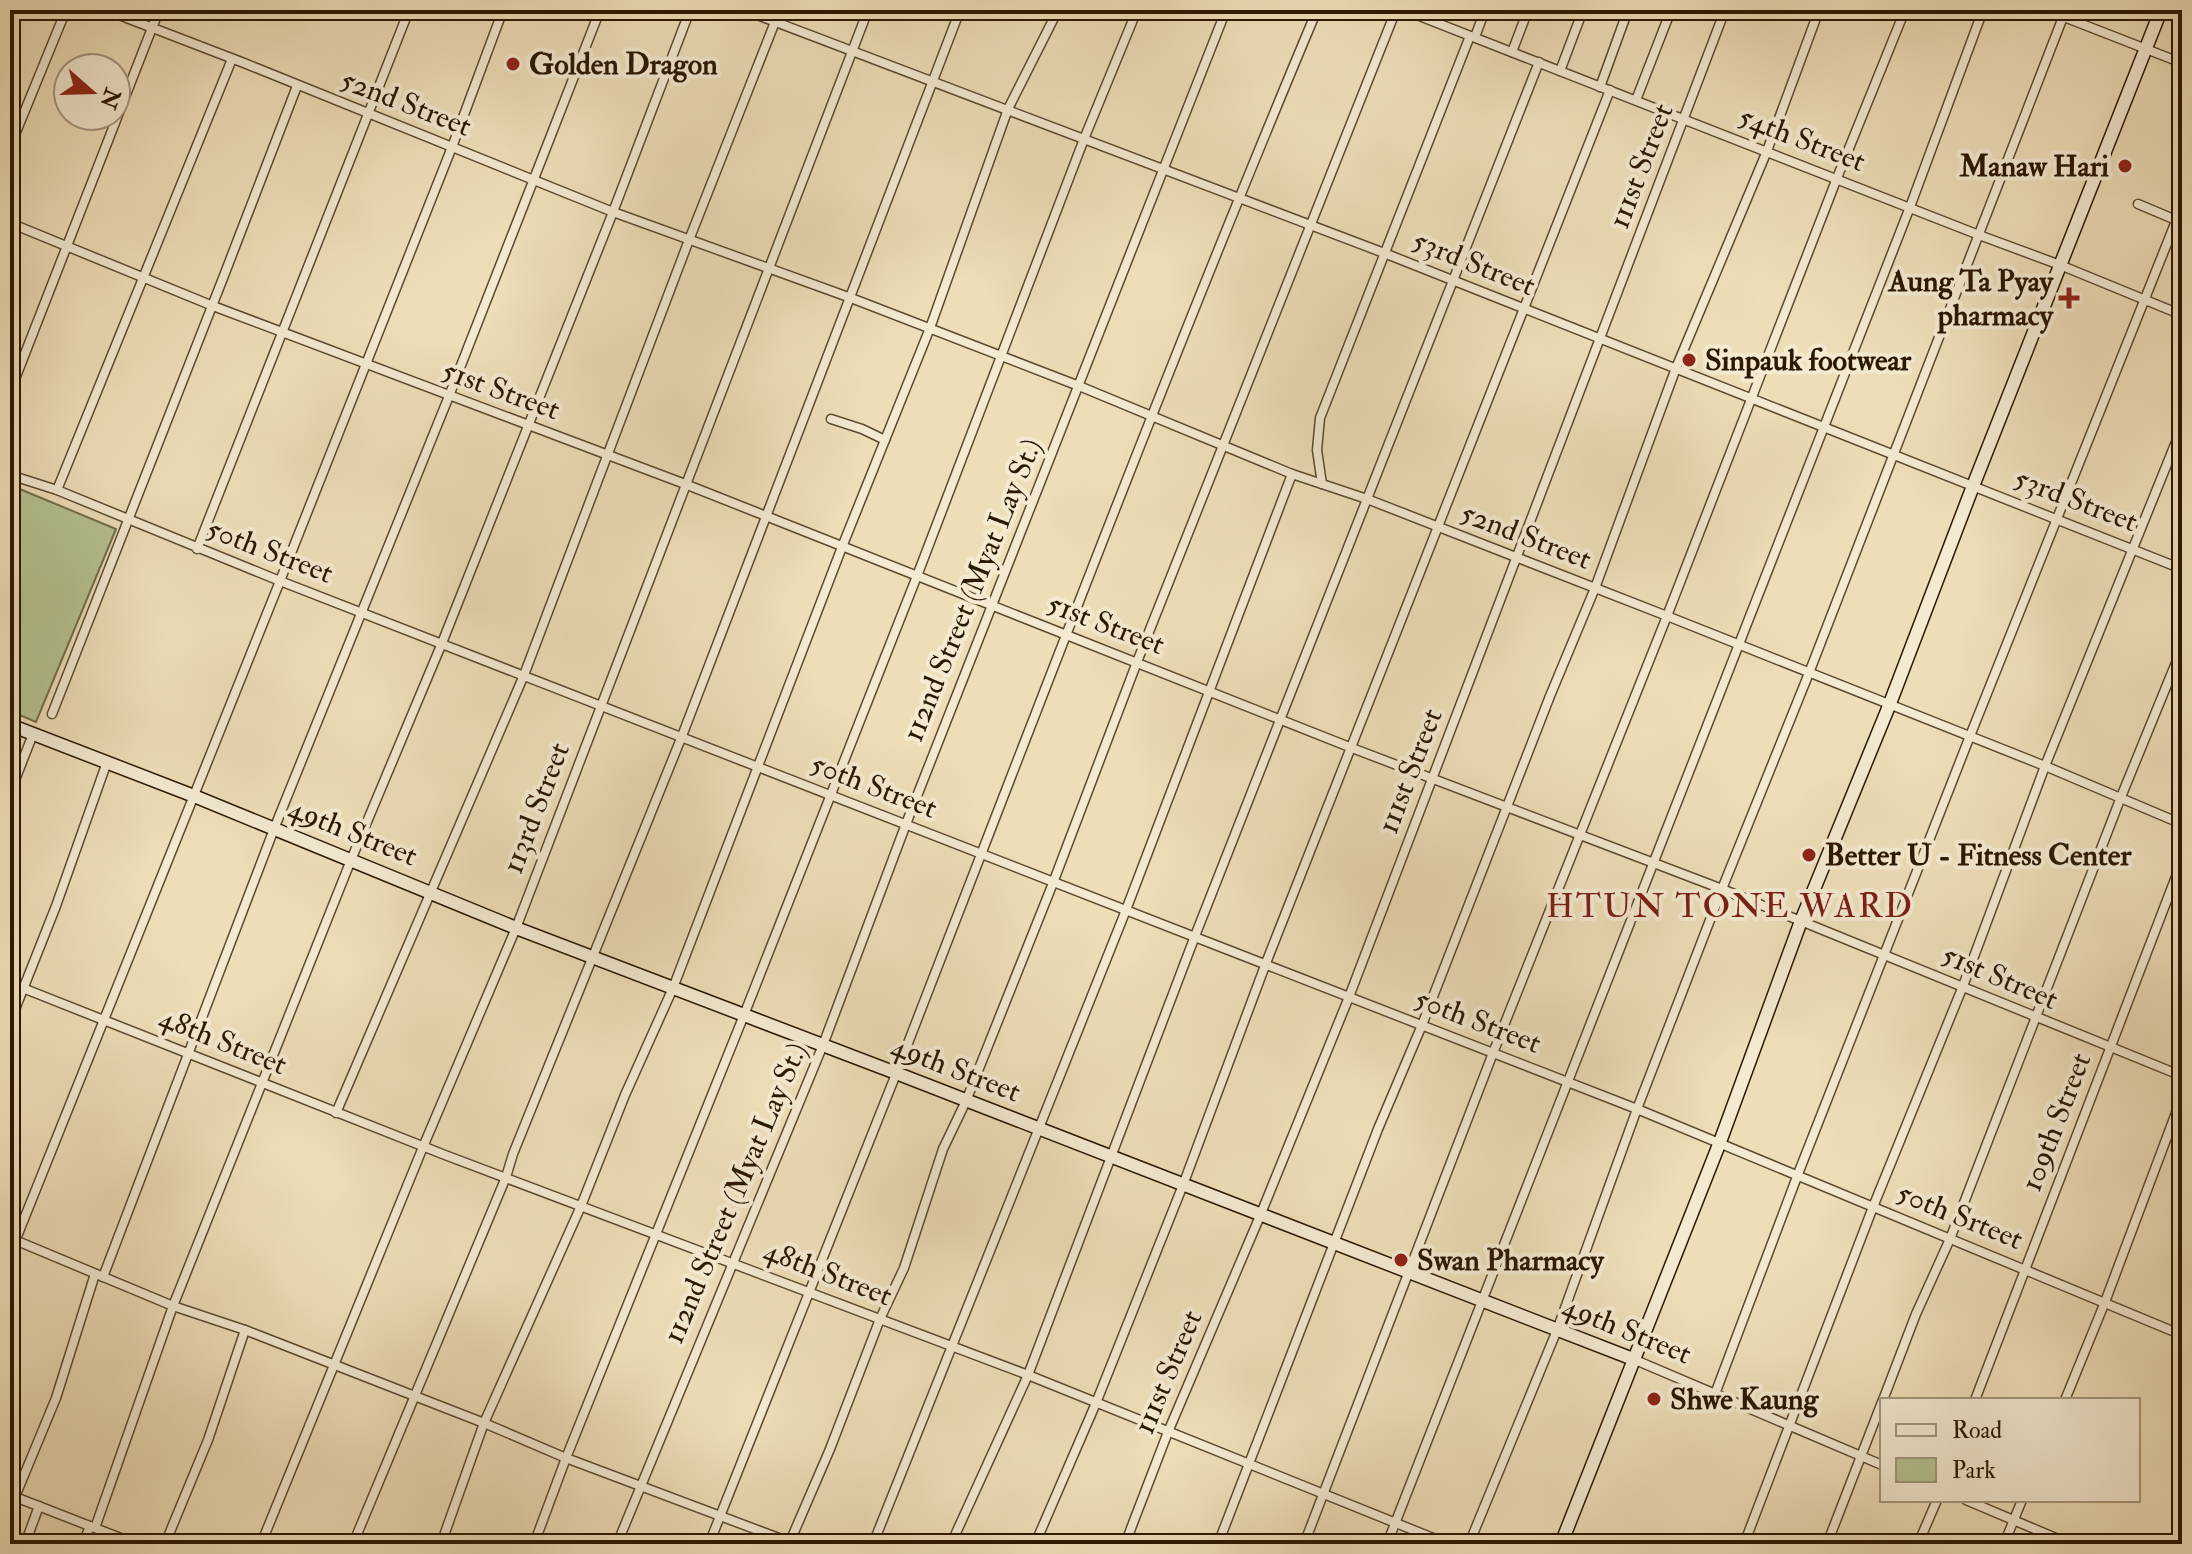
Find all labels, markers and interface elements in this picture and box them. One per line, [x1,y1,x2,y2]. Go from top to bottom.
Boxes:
place label: Golden Dragon [529,46,718,83]
north arrow [52,52,132,132]
marker: Golden Dragon [504,55,522,73]
street label: 52nd Street [335,61,477,145]
text: N [93,84,127,113]
street label: 111st Street [1600,98,1682,234]
street label: 54th Street [1733,98,1871,180]
place label: Manaw Hari [1958,148,2109,185]
marker: Manaw Hari [2116,157,2134,175]
street label: 53rd Street [1407,222,1541,304]
place label: Aung Ta Pyay pharmacy [1887,263,2055,334]
marker: Aung Ta Pyay pharmacy [2060,289,2078,307]
place label: Sinpauk footwear [1705,342,1912,379]
marker: Sinpauk footwear [1680,351,1698,369]
street label: 51st Street [437,352,565,428]
street label: 112nd Street (Myat Lay St.) [894,433,1050,747]
street label: 53rd Street [2009,460,2143,540]
street label: 52nd Street [1455,494,1597,578]
street label: 50th Street [202,510,339,592]
street label: 51st Street [1042,585,1170,663]
street label: 111st Street [1369,703,1451,839]
street label: 113rd Street [494,737,578,879]
street label: 50th Street [806,745,943,827]
street label: 49th Street [283,789,423,875]
place label: Better U - Fitness Center [1825,837,2132,874]
marker: Better U - Fitness Center [1800,846,1818,864]
district label: HTUN TONE WARD [1546,885,1914,928]
street label: 51st Street [1936,936,2064,1018]
street label: 50th Street [1410,980,1547,1062]
street label: 48th Street [154,999,292,1083]
street label: 49th Street [886,1027,1026,1111]
street label: 112nd Street (Myat Lay St.) [655,1037,815,1349]
street label: 109th Street [2013,1047,2099,1196]
street label: 50th Srteet [1892,1174,2029,1258]
street label: 48th Street [759,1232,898,1314]
place label: Swan Pharmacy [1417,1242,1605,1279]
marker: Swan Pharmacy [1392,1251,1410,1269]
street label: 49th Street [1557,1287,1697,1373]
street label: 111st Street [1125,1304,1211,1439]
place label: Shwe Kaung [1670,1381,1819,1418]
marker: Shwe Kaung [1645,1390,1663,1408]
legend [1880,1398,2140,1502]
text: Road [1952,1415,2002,1446]
text: Park [1952,1455,1996,1486]

